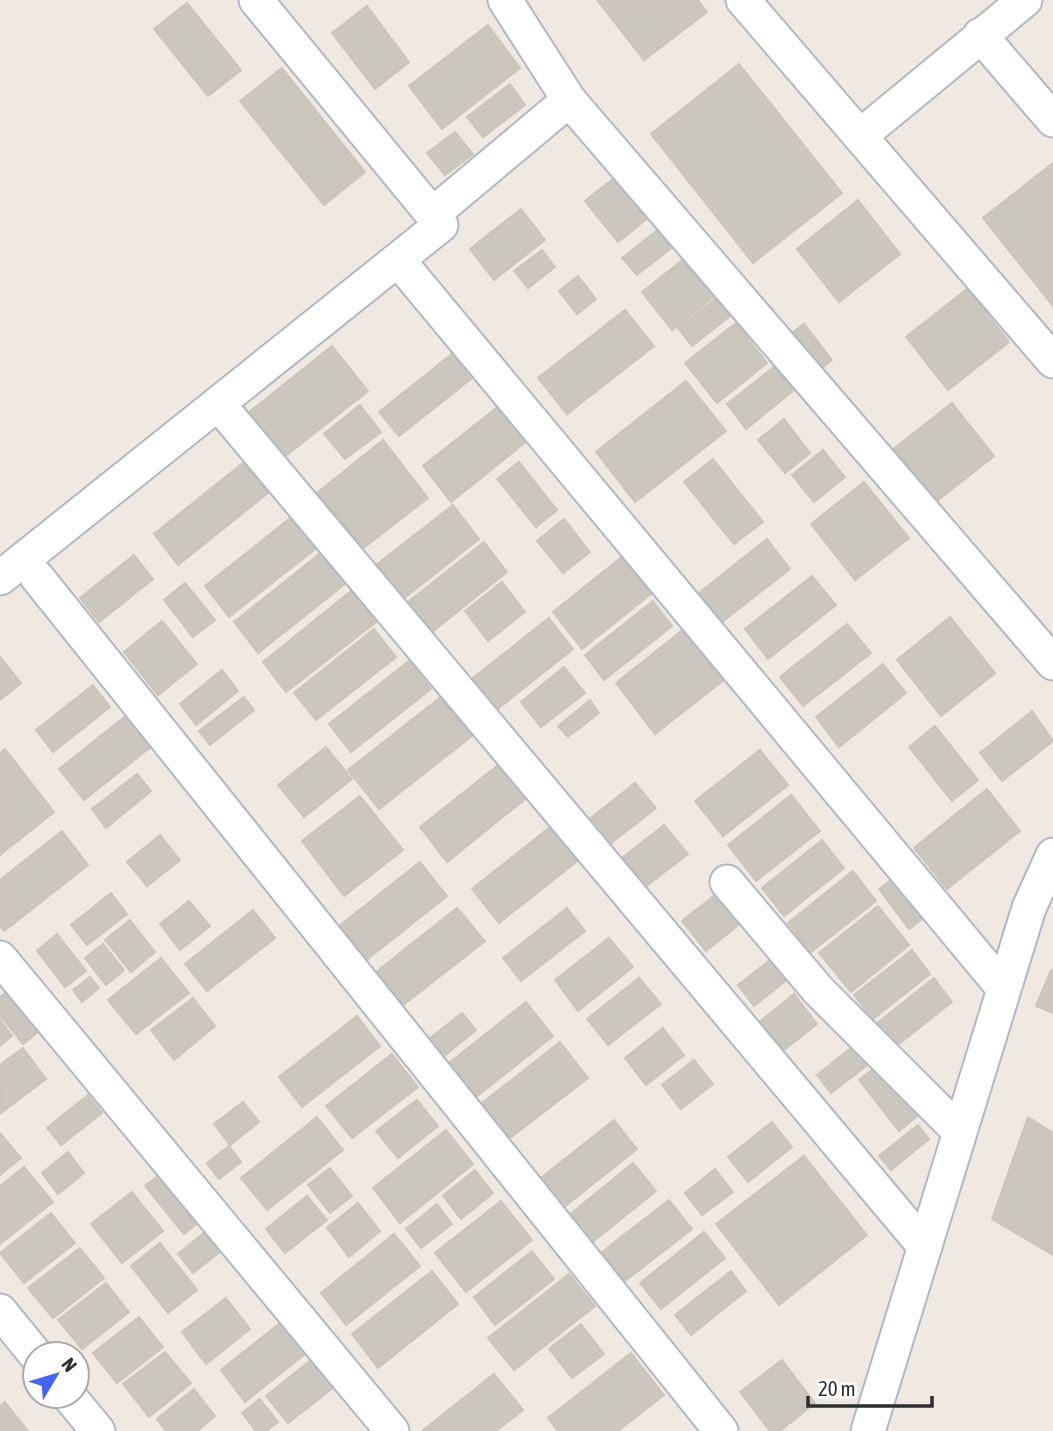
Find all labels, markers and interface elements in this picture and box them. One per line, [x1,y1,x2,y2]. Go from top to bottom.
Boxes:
north arrow [21,1340,91,1410]
text: N [57,1353,82,1376]
scale bar [808,1364,932,1408]
text: 20 m [818,1376,856,1400]

